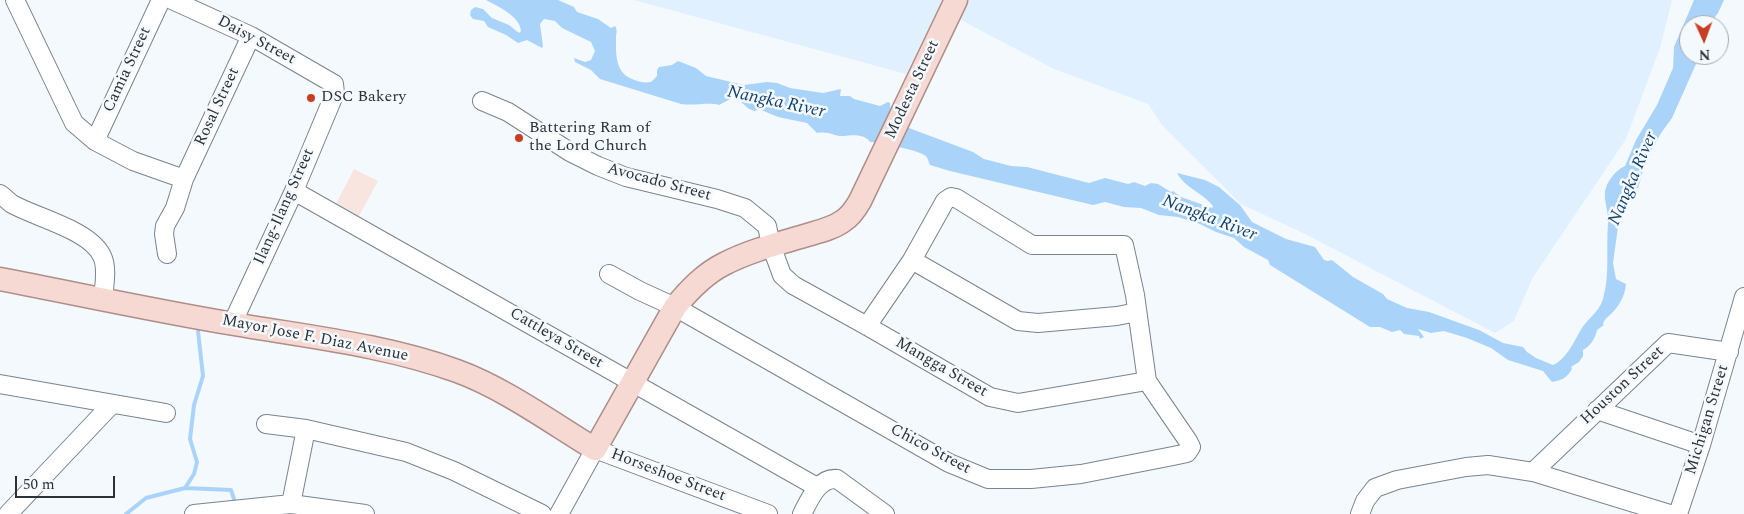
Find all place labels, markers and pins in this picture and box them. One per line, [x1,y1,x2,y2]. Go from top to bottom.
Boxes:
place label: DSC Bakery [321,88,406,108]
marker: DSC Bakery [305,92,317,104]
place label: Battering Ram of the Lord Church [529,119,650,157]
marker: Battering Ram of the Lord Church [513,132,525,144]

